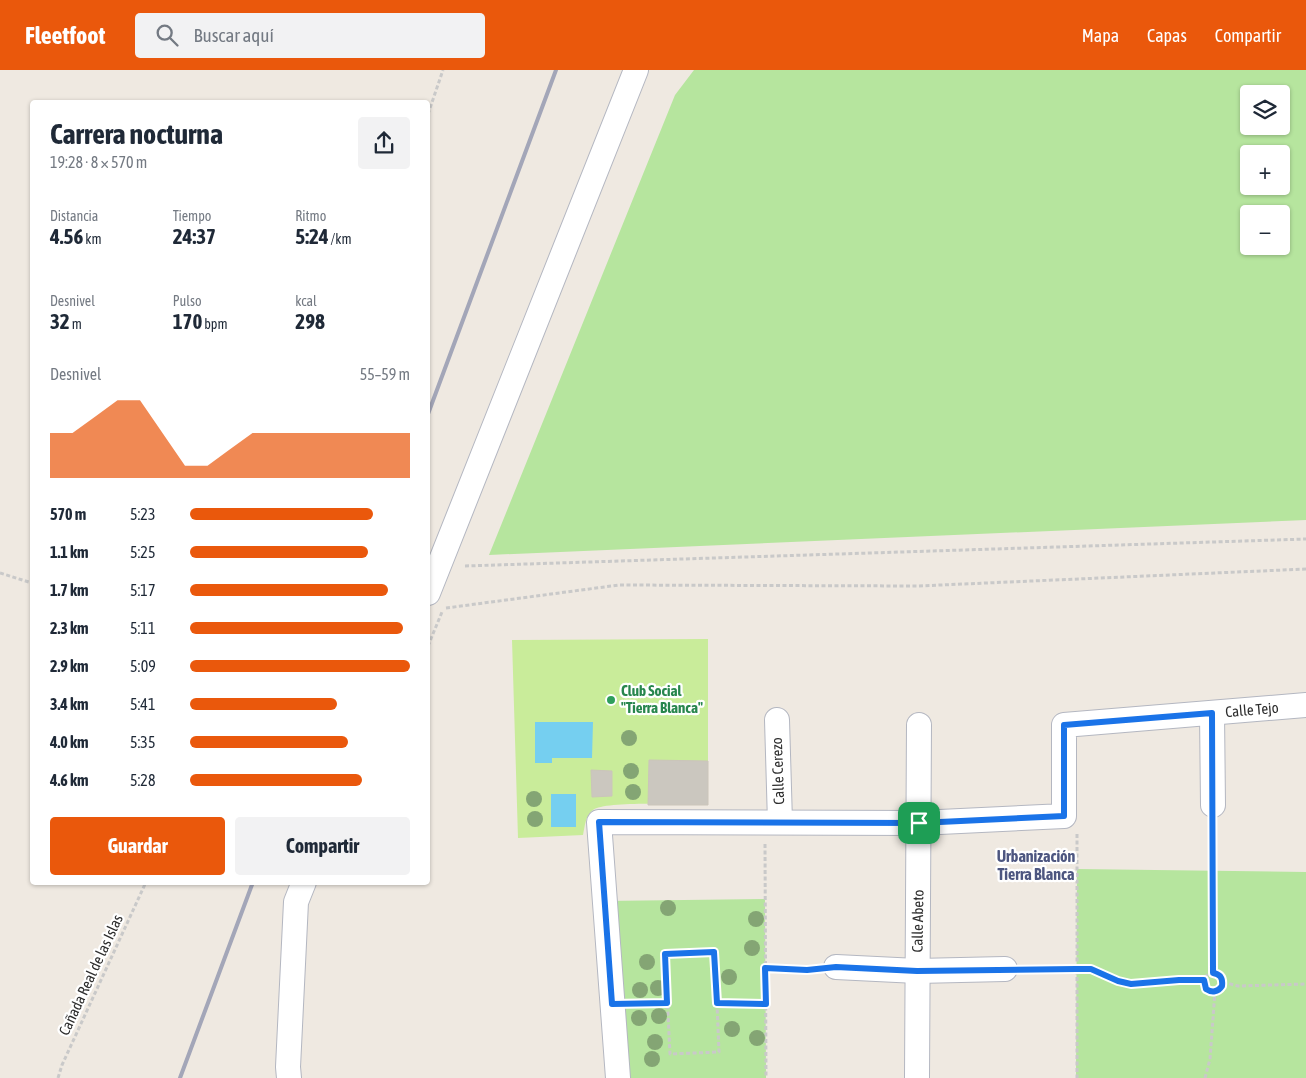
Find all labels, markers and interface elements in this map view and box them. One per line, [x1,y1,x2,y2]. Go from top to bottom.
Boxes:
search box [135,13,485,58]
icon: search [153,21,181,49]
text: Fleetfoot [25,22,105,49]
text: Buscar aquí [193,24,274,46]
text: Mapa [1082,25,1119,46]
text: Capas [1147,25,1187,46]
text: Compartir [1215,25,1281,46]
map controls [1240,85,1290,255]
button: layers [1240,85,1290,135]
button: share [358,117,410,169]
text: Carrera nocturna [50,118,223,150]
button: + [1240,145,1290,195]
text: 19:28 · 8 × 570 m [50,153,147,171]
button: − [1240,205,1290,255]
text: Distancia [50,208,98,224]
text: Tiempo [173,208,211,224]
text: Ritmo [295,208,326,224]
text: 4.56 [50,224,83,248]
text: 24:37 [173,224,216,248]
text: 5:24 [295,224,329,248]
text: km [83,231,102,247]
text: /km [329,231,352,247]
text: Desnivel [50,293,95,309]
text: Pulso [173,293,202,309]
text: kcal [295,293,317,309]
text: 32 [50,309,70,333]
text: 170 [173,309,202,333]
text: 298 [295,309,325,333]
text: m [70,316,82,332]
text: bpm [202,316,228,332]
text: Desnivel [50,365,101,383]
text: 55–59 m [360,365,410,383]
text: 570 m [50,505,86,523]
text: 5:23 [130,505,155,523]
text: 1.1 km [50,543,89,561]
text: 5:25 [130,543,155,561]
text: 1.7 km [50,581,89,599]
text: 5:17 [130,581,155,599]
text: 2.3 km [50,619,89,637]
text: 5:11 [130,619,155,637]
text: 2.9 km [50,657,89,675]
text: 5:09 [130,657,156,675]
place label: Club Social "Tierra Blanca" [621,682,703,716]
marker: Club Social "Tierra Blanca" [605,694,617,706]
text: 3.4 km [50,695,89,713]
text: 5:41 [130,695,155,713]
street label: Calle Tejo [1225,699,1279,720]
text: 4.0 km [50,733,89,751]
text: 5:35 [130,733,155,751]
street label: Calle Cerezo [768,737,787,805]
text: 4.6 km [50,771,89,789]
text: 5:28 [130,771,155,789]
pin [898,802,940,844]
icon: arrive [905,809,933,837]
button: Guardar [50,817,225,875]
button: Compartir [235,817,410,875]
district label: Urbanización Tierra Blanca [997,847,1076,883]
street label: Calle Abeto [908,889,927,953]
street label: Cañada Real de las Islas [55,912,126,1038]

